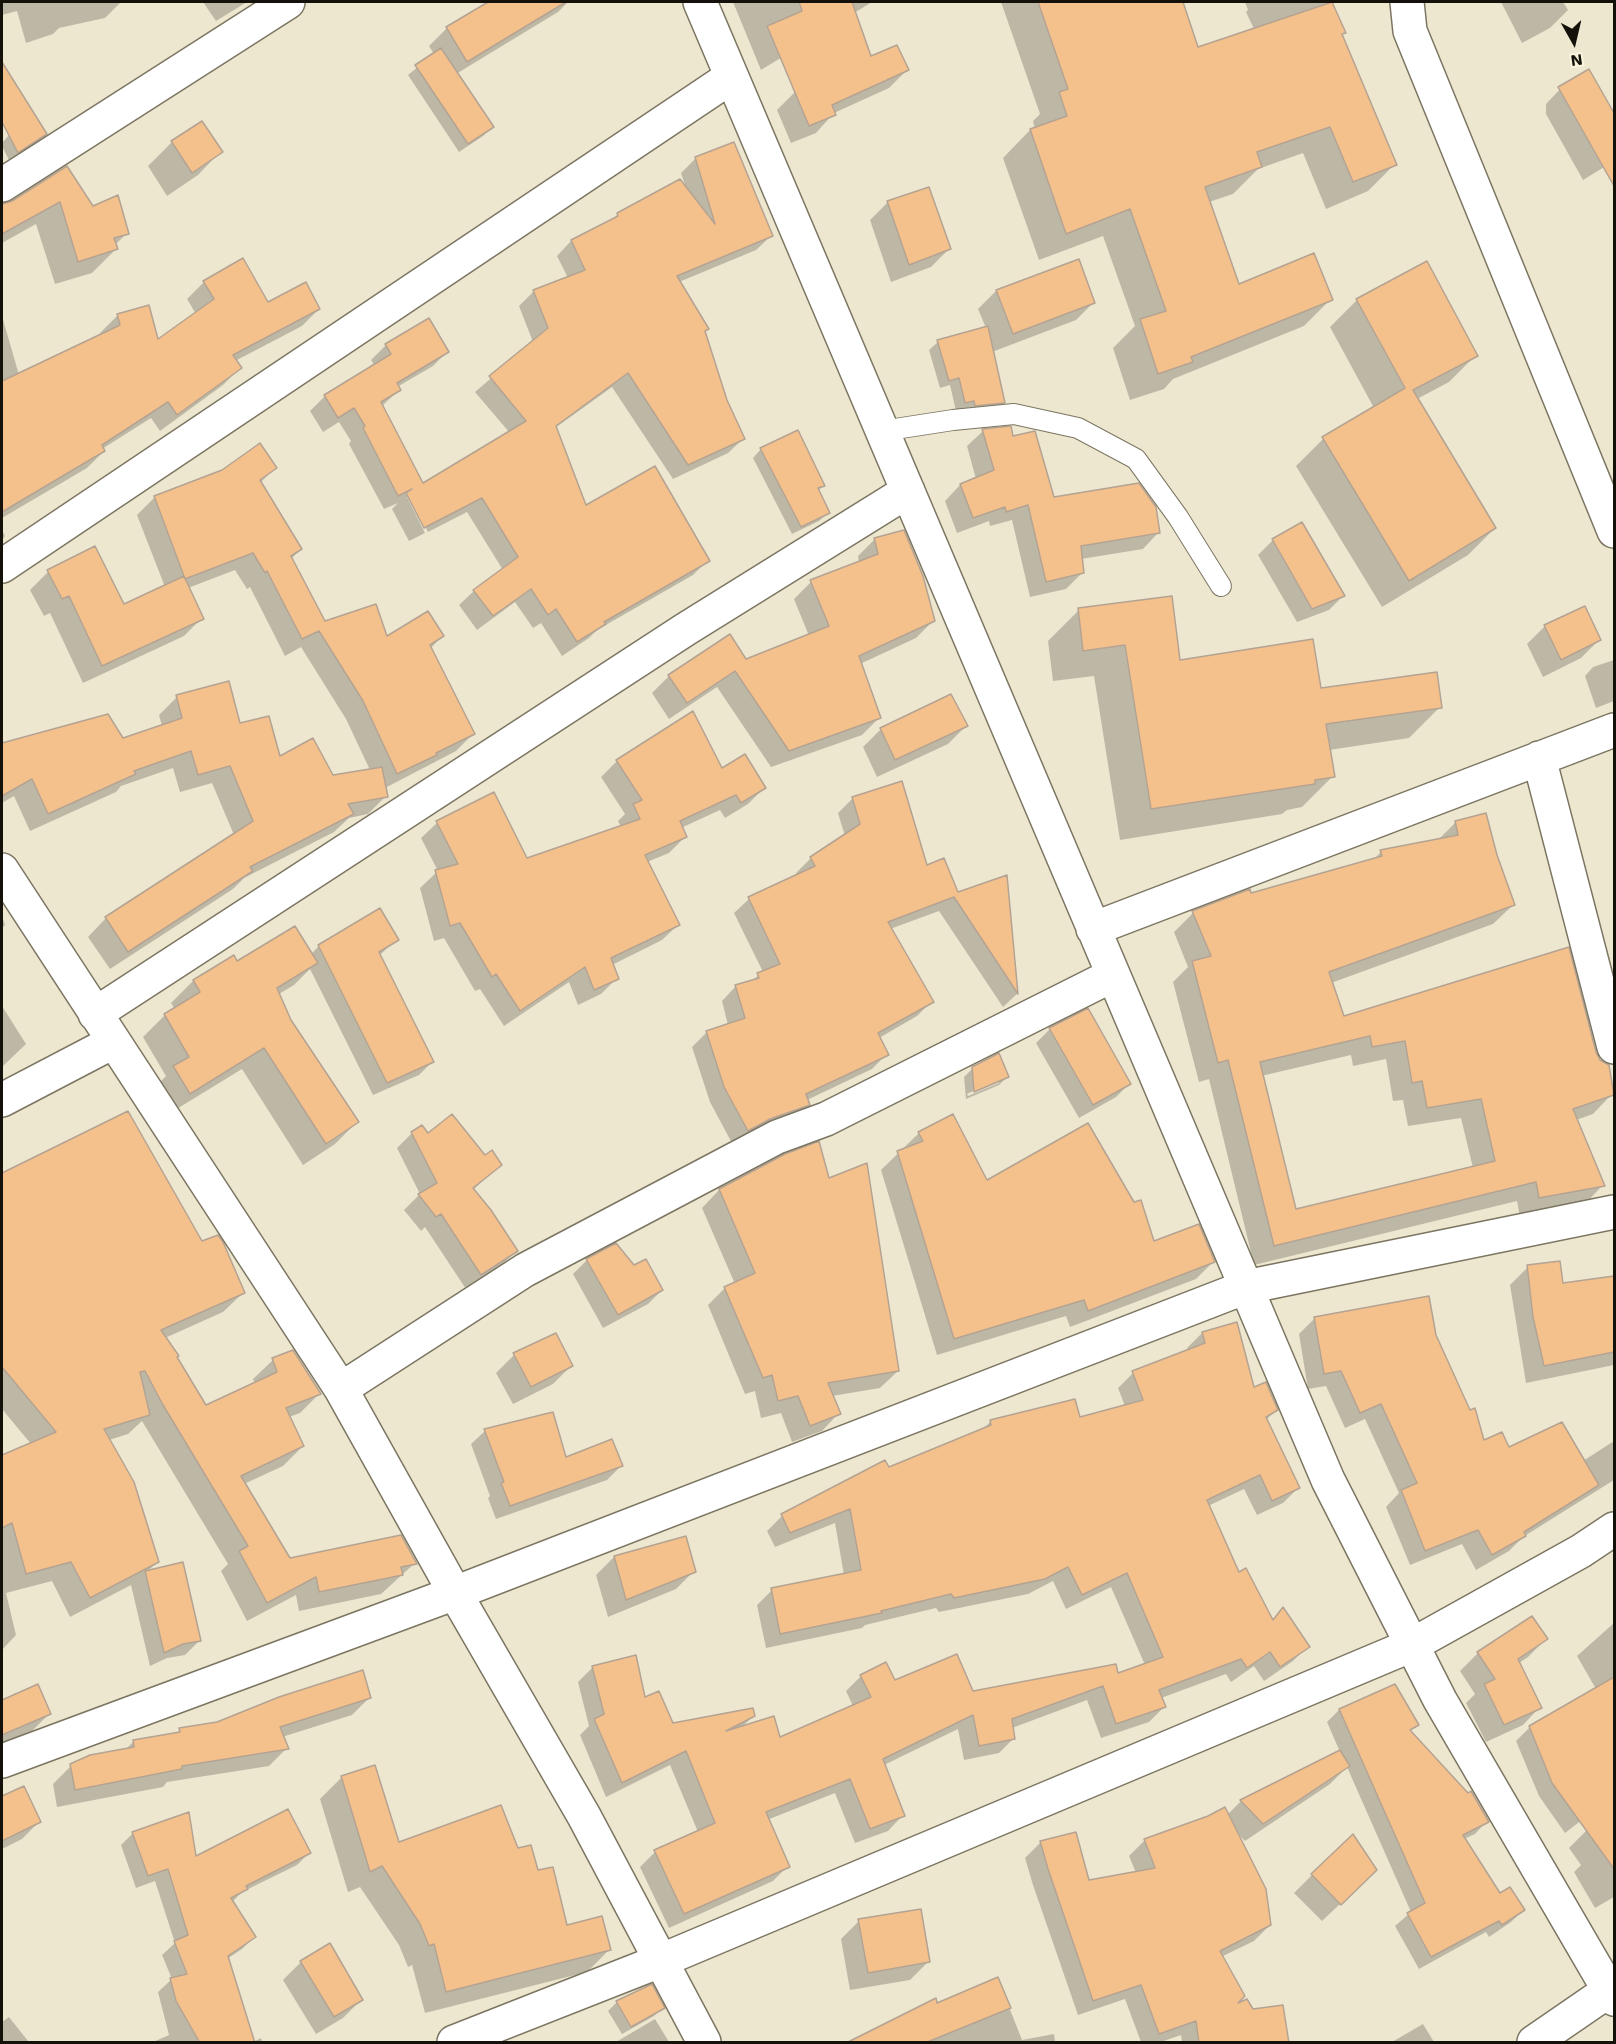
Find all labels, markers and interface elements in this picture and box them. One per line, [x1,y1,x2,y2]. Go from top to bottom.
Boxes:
north arrow [1544,12,1604,72]
text: N [1569,50,1584,71]

